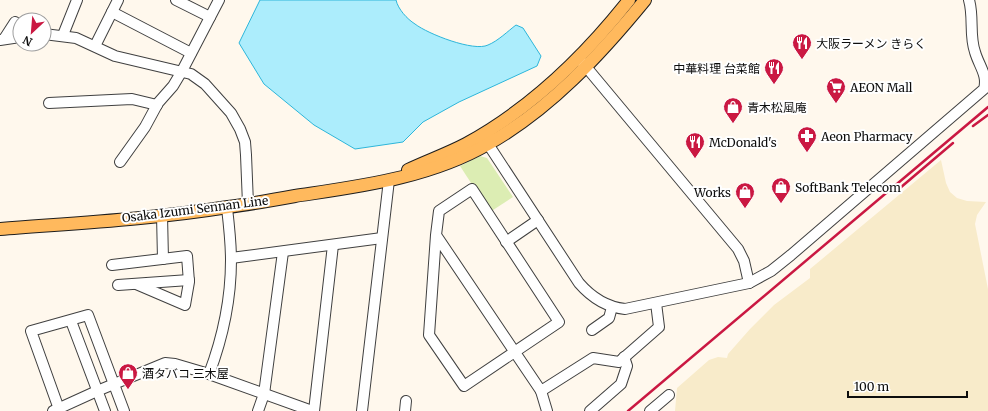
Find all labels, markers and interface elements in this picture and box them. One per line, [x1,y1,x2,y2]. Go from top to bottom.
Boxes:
north arrow [12,12,52,52]
restaurant icon: 大阪ラーメン きらく [791,32,813,60]
text: N [20,33,35,49]
place label: 大阪ラーメン きらく [816,36,926,51]
restaurant icon: 中華料理 台菜館 [763,57,785,85]
place label: 中華料理 台菜館 [673,61,760,76]
supermarket icon: AEON Mall [825,76,847,104]
place label: AEON Mall [849,80,913,95]
shop icon: 青木松風庵 [722,96,744,124]
place label: 青木松風庵 [747,100,807,115]
pharmacy icon: Aeon Pharmacy [796,125,818,153]
place label: Aeon Pharmacy [820,129,912,144]
restaurant icon: McDonald's [684,131,706,159]
place label: McDonald's [709,135,777,150]
shop icon: SoftBank Telecom [770,176,792,204]
place label: SoftBank Telecom [795,180,901,195]
shop icon: Works [734,181,756,209]
place label: Works [693,185,731,200]
street label: Osaka Izumi Sennan Line [121,193,269,225]
shop icon: 酒タバコ 三木屋 [117,362,139,390]
place label: 酒タバコ 三木屋 [142,366,229,381]
scale bar [848,373,967,399]
text: 100 m [854,379,889,394]

